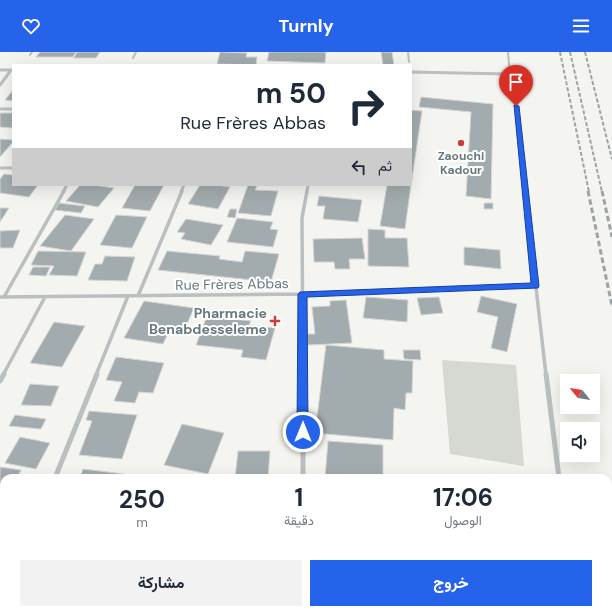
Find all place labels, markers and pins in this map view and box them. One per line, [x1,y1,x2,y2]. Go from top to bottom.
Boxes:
pin [499,65,533,106]
marker: Zaouchi Kadour [456,138,466,148]
place label: Zaouchi Kadour [438,148,484,178]
place label: Pharmacie Benabdesseleme [149,304,267,338]
marker: Pharmacie Benabdesseleme [270,316,280,326]

